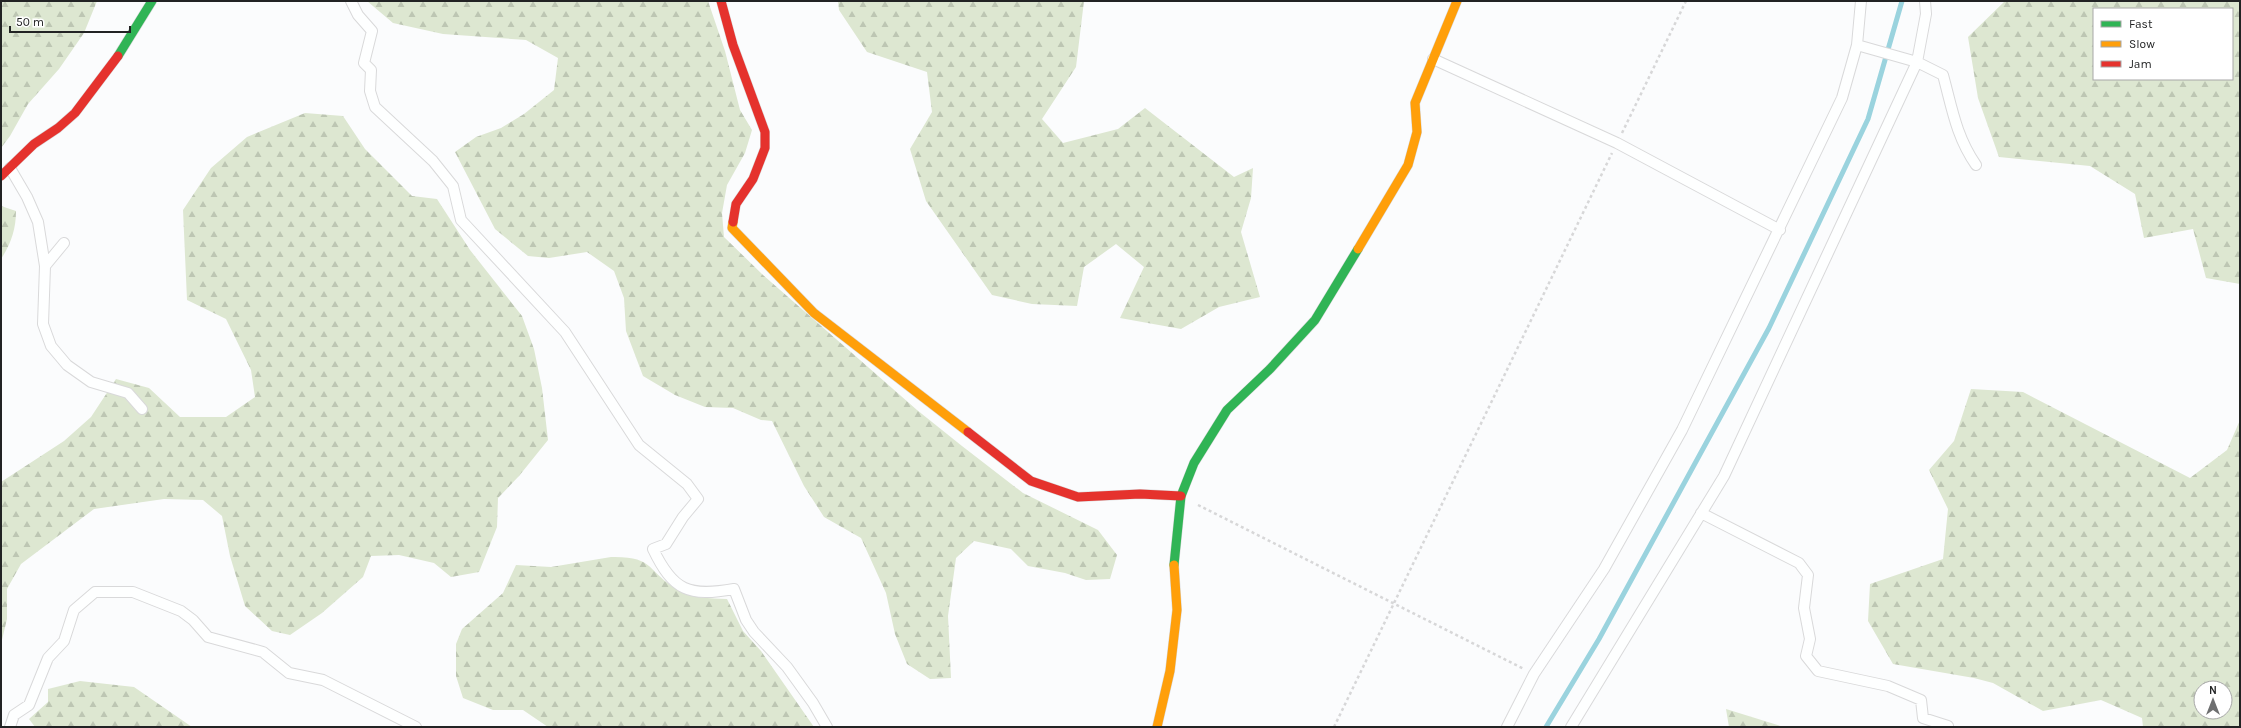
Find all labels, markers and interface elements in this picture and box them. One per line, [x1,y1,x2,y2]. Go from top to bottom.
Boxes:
scale bar [10,8,130,34]
legend [2093,8,2233,80]
text: 50 m [16,15,44,29]
text: Fast [2129,17,2153,31]
text: Slow [2129,37,2155,51]
text: Jam [2129,57,2152,71]
north arrow [2193,680,2233,720]
text: N [2209,684,2217,697]

